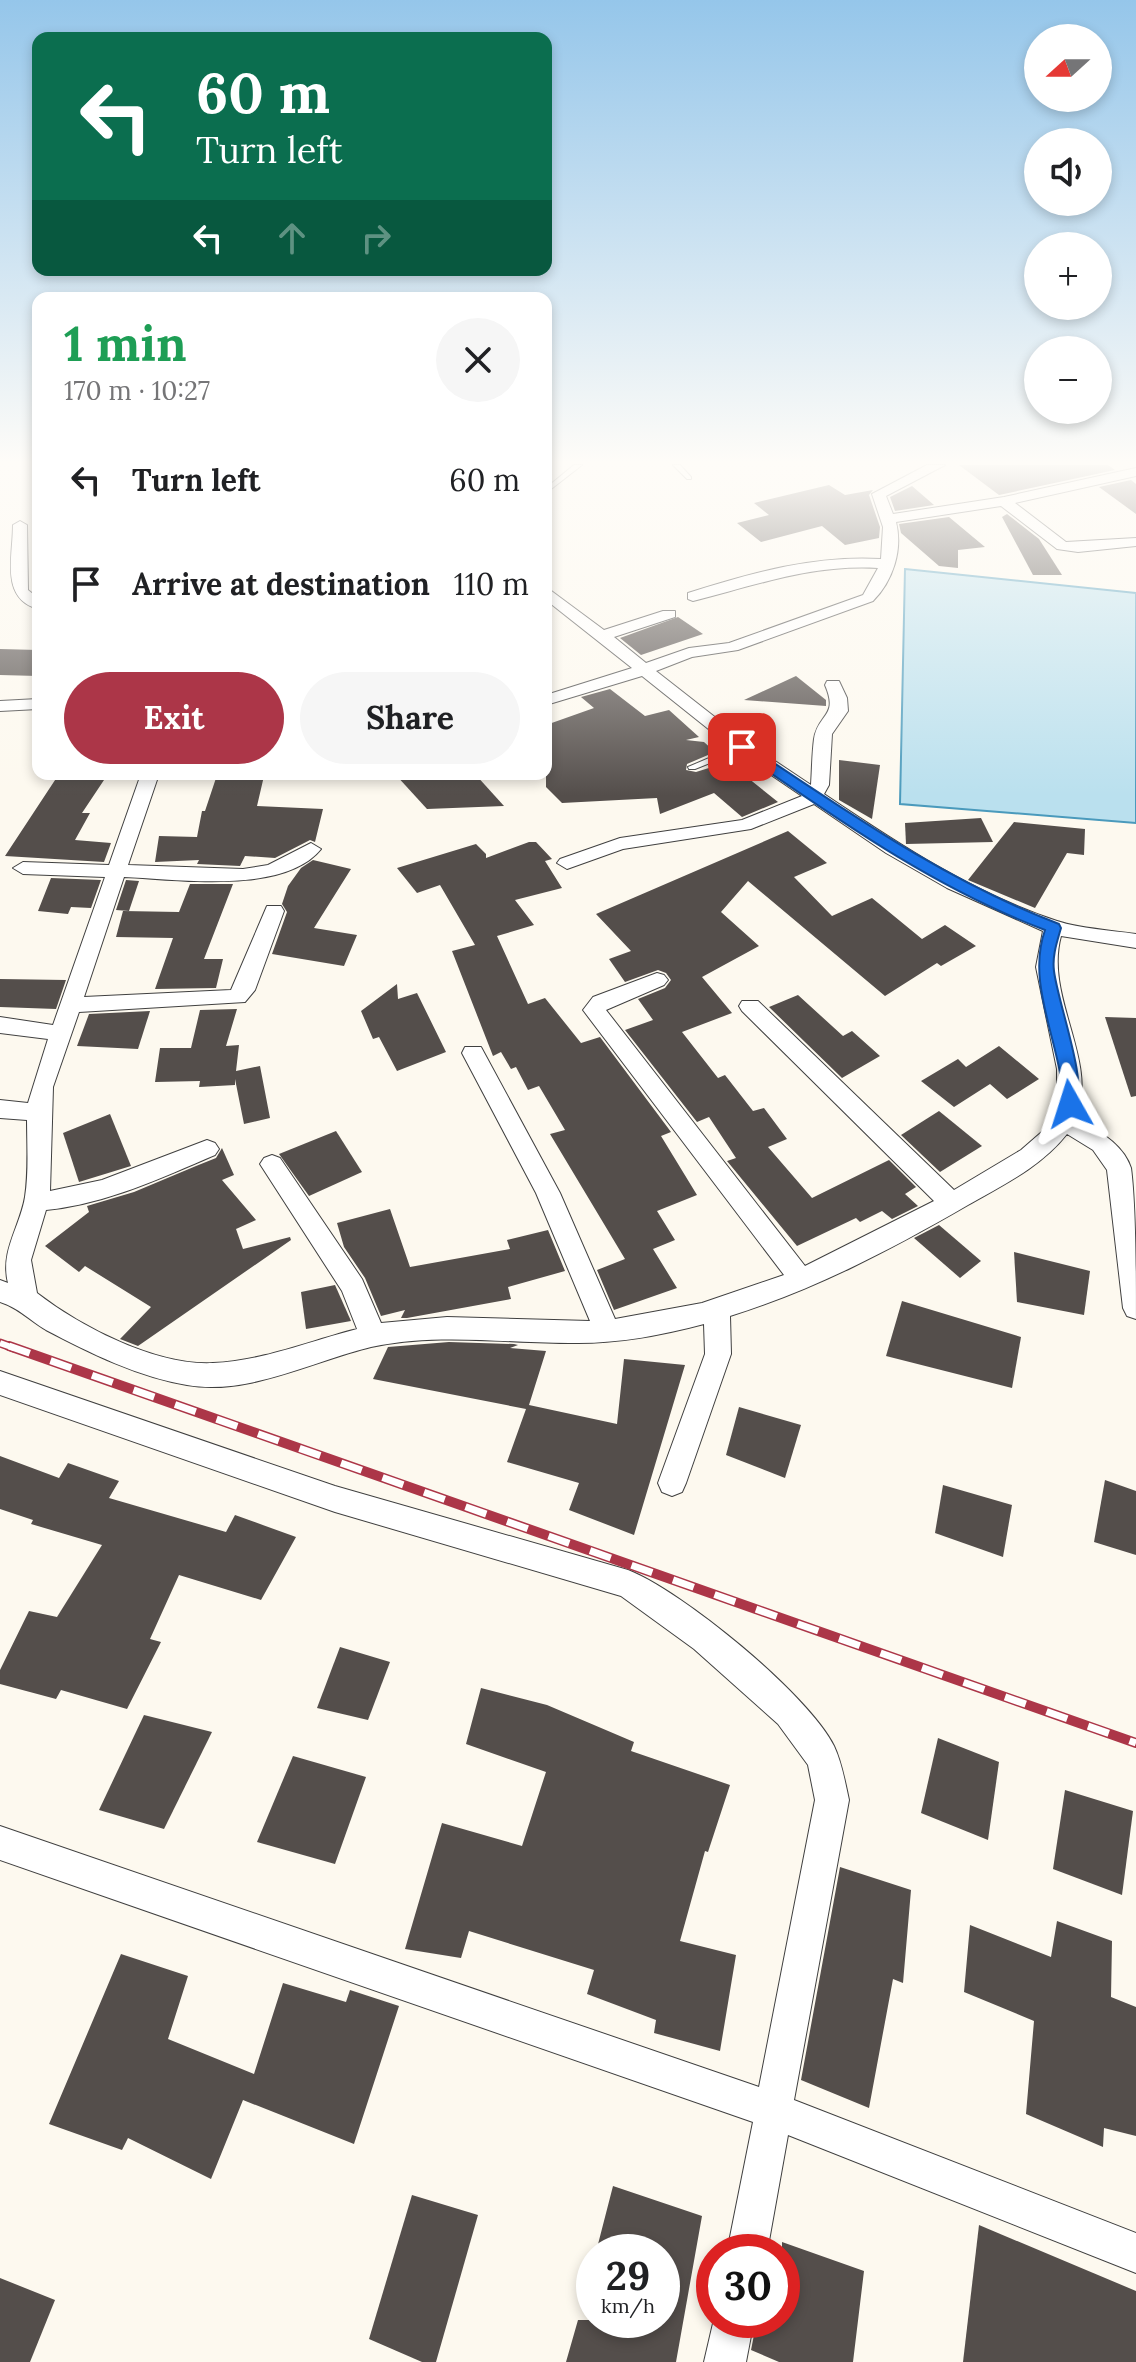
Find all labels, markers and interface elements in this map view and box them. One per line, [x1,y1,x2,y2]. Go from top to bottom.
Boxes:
north arrow [1024,24,1112,112]
map controls [1024,24,1112,424]
text: 60 m [196,57,330,128]
icon: left [64,64,168,168]
text: Turn left [196,127,343,173]
button: sound [1024,128,1112,216]
icon: left [186,216,230,260]
icon: ahead [270,216,314,260]
icon: right [354,216,398,260]
button: + [1024,232,1112,320]
text: 1 min [64,313,187,374]
button: close [436,318,520,402]
button: − [1024,336,1112,424]
text: 170 m · 10:27 [64,374,210,407]
icon: left [64,458,108,502]
text: Turn left [132,461,260,499]
text: 60 m [449,461,520,499]
icon: arrive [64,562,108,606]
text: Arrive at destination [132,565,430,603]
text: 110 m [454,565,529,603]
button: Exit [64,672,284,764]
button: Share [300,672,520,764]
pin [708,713,776,781]
icon: arrive [720,725,764,769]
position arrow [1028,1062,1112,1146]
speed limit sign: 30 [696,2234,800,2338]
text: 29 [606,2250,650,2301]
text: km/h [601,2293,655,2318]

